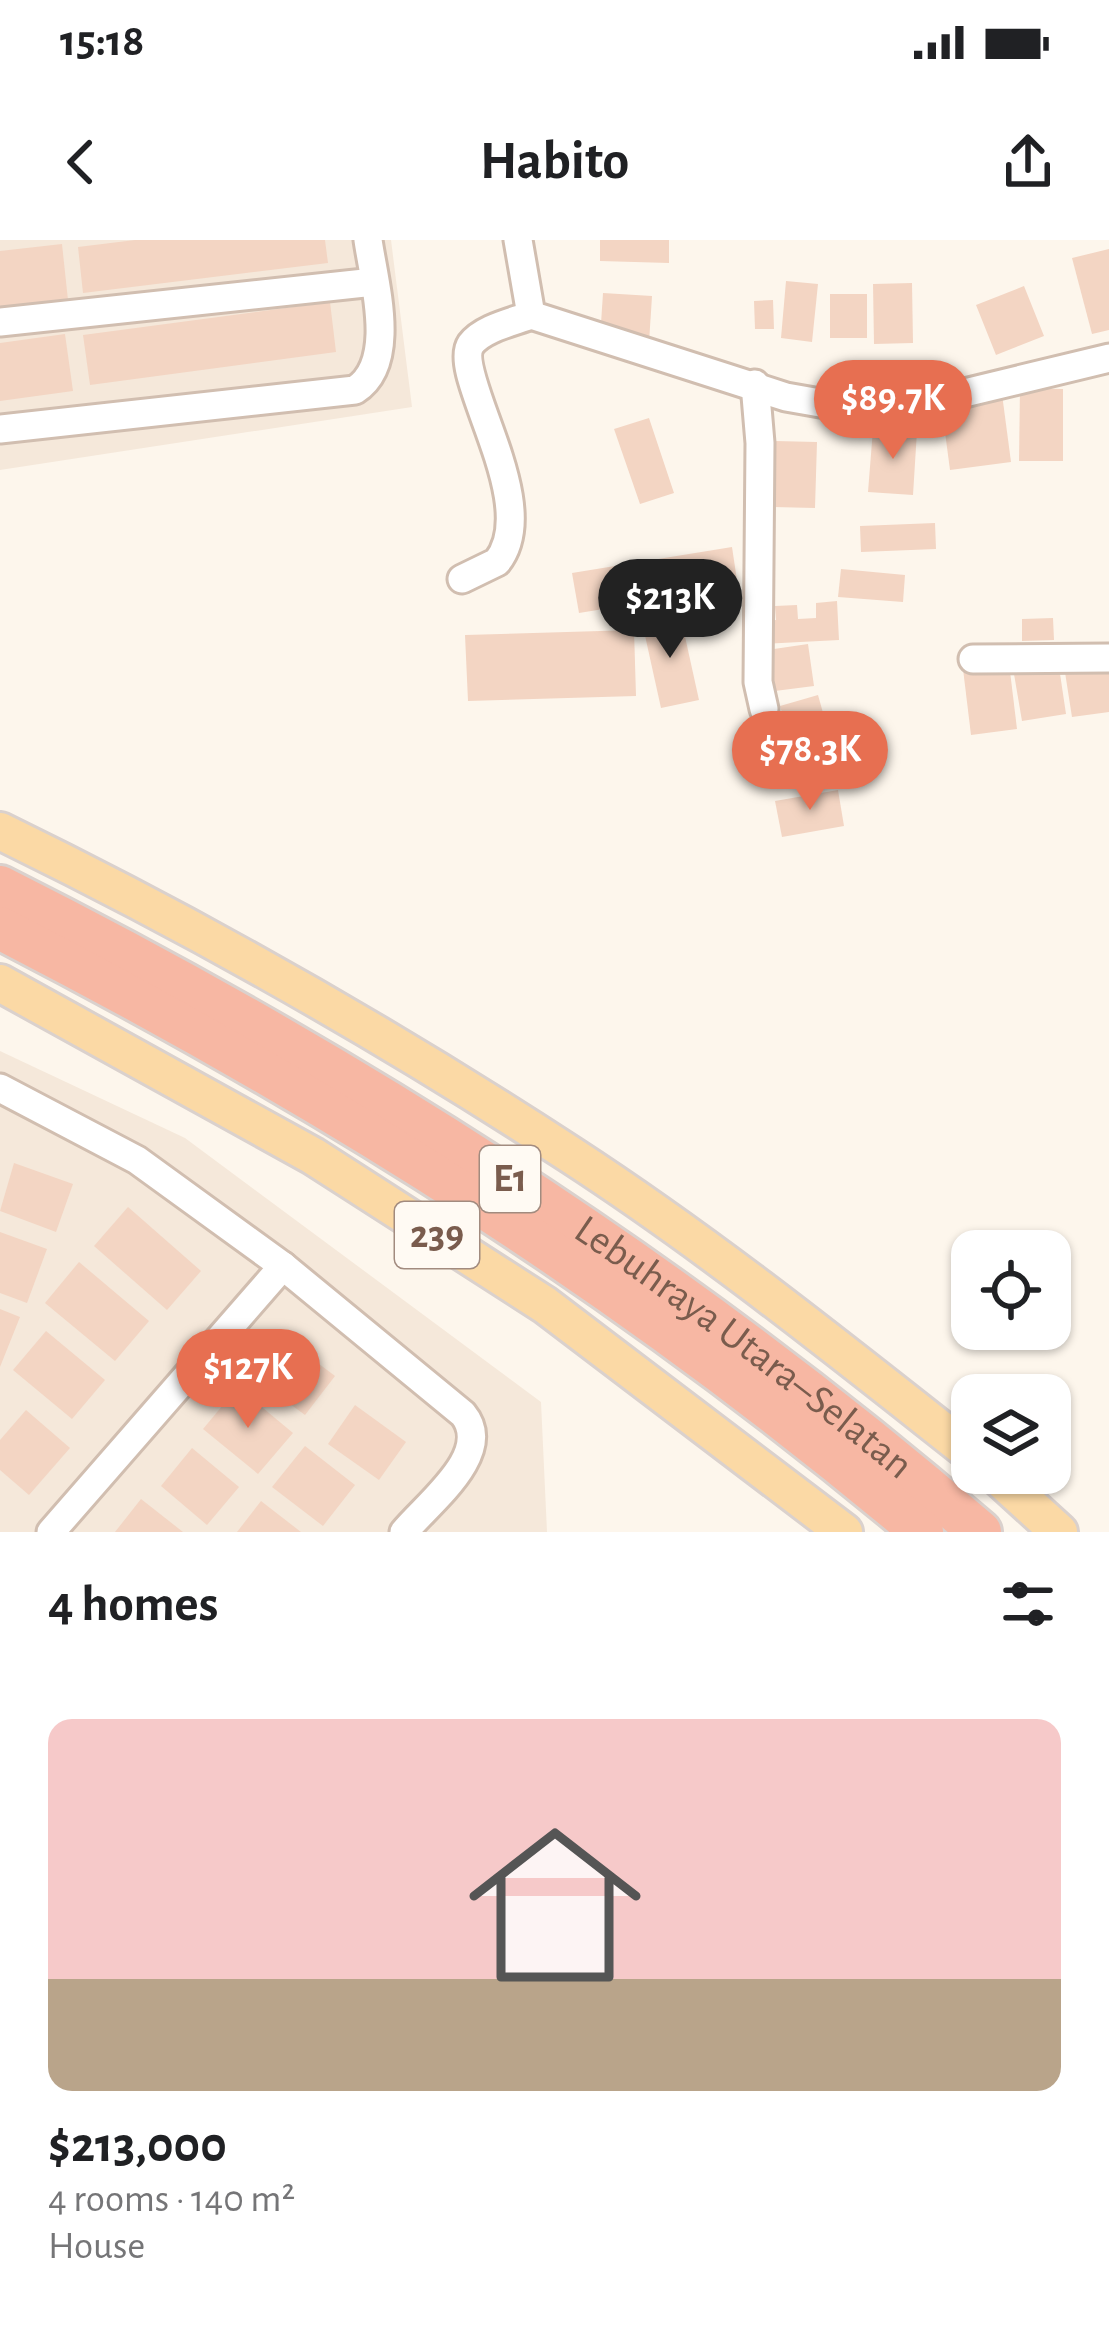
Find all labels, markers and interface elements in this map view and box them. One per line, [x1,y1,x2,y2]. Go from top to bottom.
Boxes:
text: 15:18 [60,19,144,64]
icon: back [48,129,114,195]
icon: share [995,129,1061,195]
text: Habito [480,135,629,189]
pin: $89.7K [795,360,991,462]
text: $89.7K [841,379,945,418]
pin: $213K [586,559,754,661]
text: $213K [625,578,715,617]
pin: $78.3K [712,711,908,813]
text: $78.3K [759,730,861,769]
road number: E1 [480,1146,540,1212]
road number: 239 [395,1202,479,1268]
street label: Lebuhraya Utara–Selatan [567,1208,921,1487]
map controls [951,1230,1071,1494]
button: locate [951,1230,1071,1350]
pin: $127K [164,1329,332,1431]
text: $127K [203,1348,293,1387]
button: layers [951,1374,1071,1494]
icon: filters [995,1571,1061,1637]
text: 4 homes [48,1579,218,1630]
icon: home [447,1797,663,2013]
text: $213,000 [48,2120,227,2171]
text: 4 rooms · 140 m² [48,2180,295,2219]
text: House [48,2227,145,2266]

